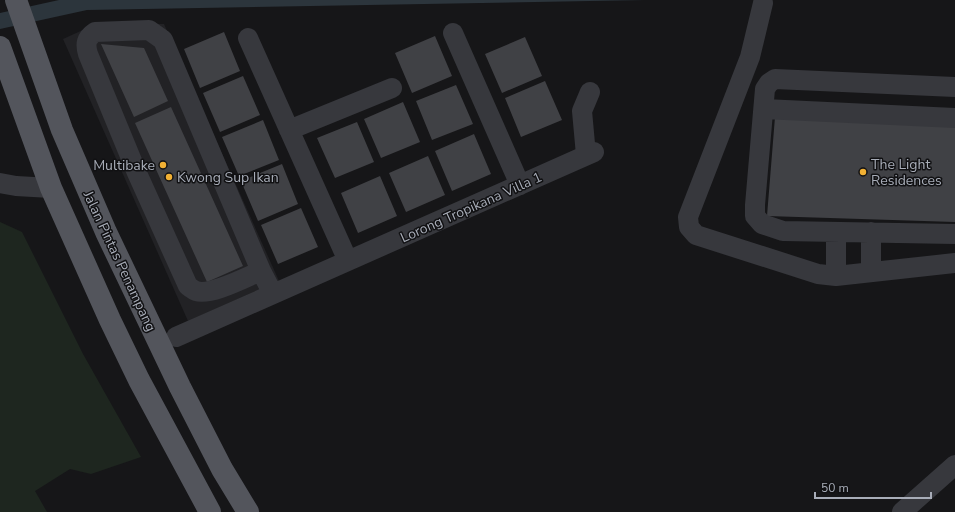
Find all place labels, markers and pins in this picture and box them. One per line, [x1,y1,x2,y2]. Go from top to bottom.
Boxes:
place label: The Light Residences [871,155,942,190]
place label: Multibake [93,156,155,175]
marker: Multibake [158,160,168,170]
marker: The Light Residences [858,167,868,177]
place label: Kwong Sup Ikan [177,168,279,187]
marker: Kwong Sup Ikan [164,172,174,182]

